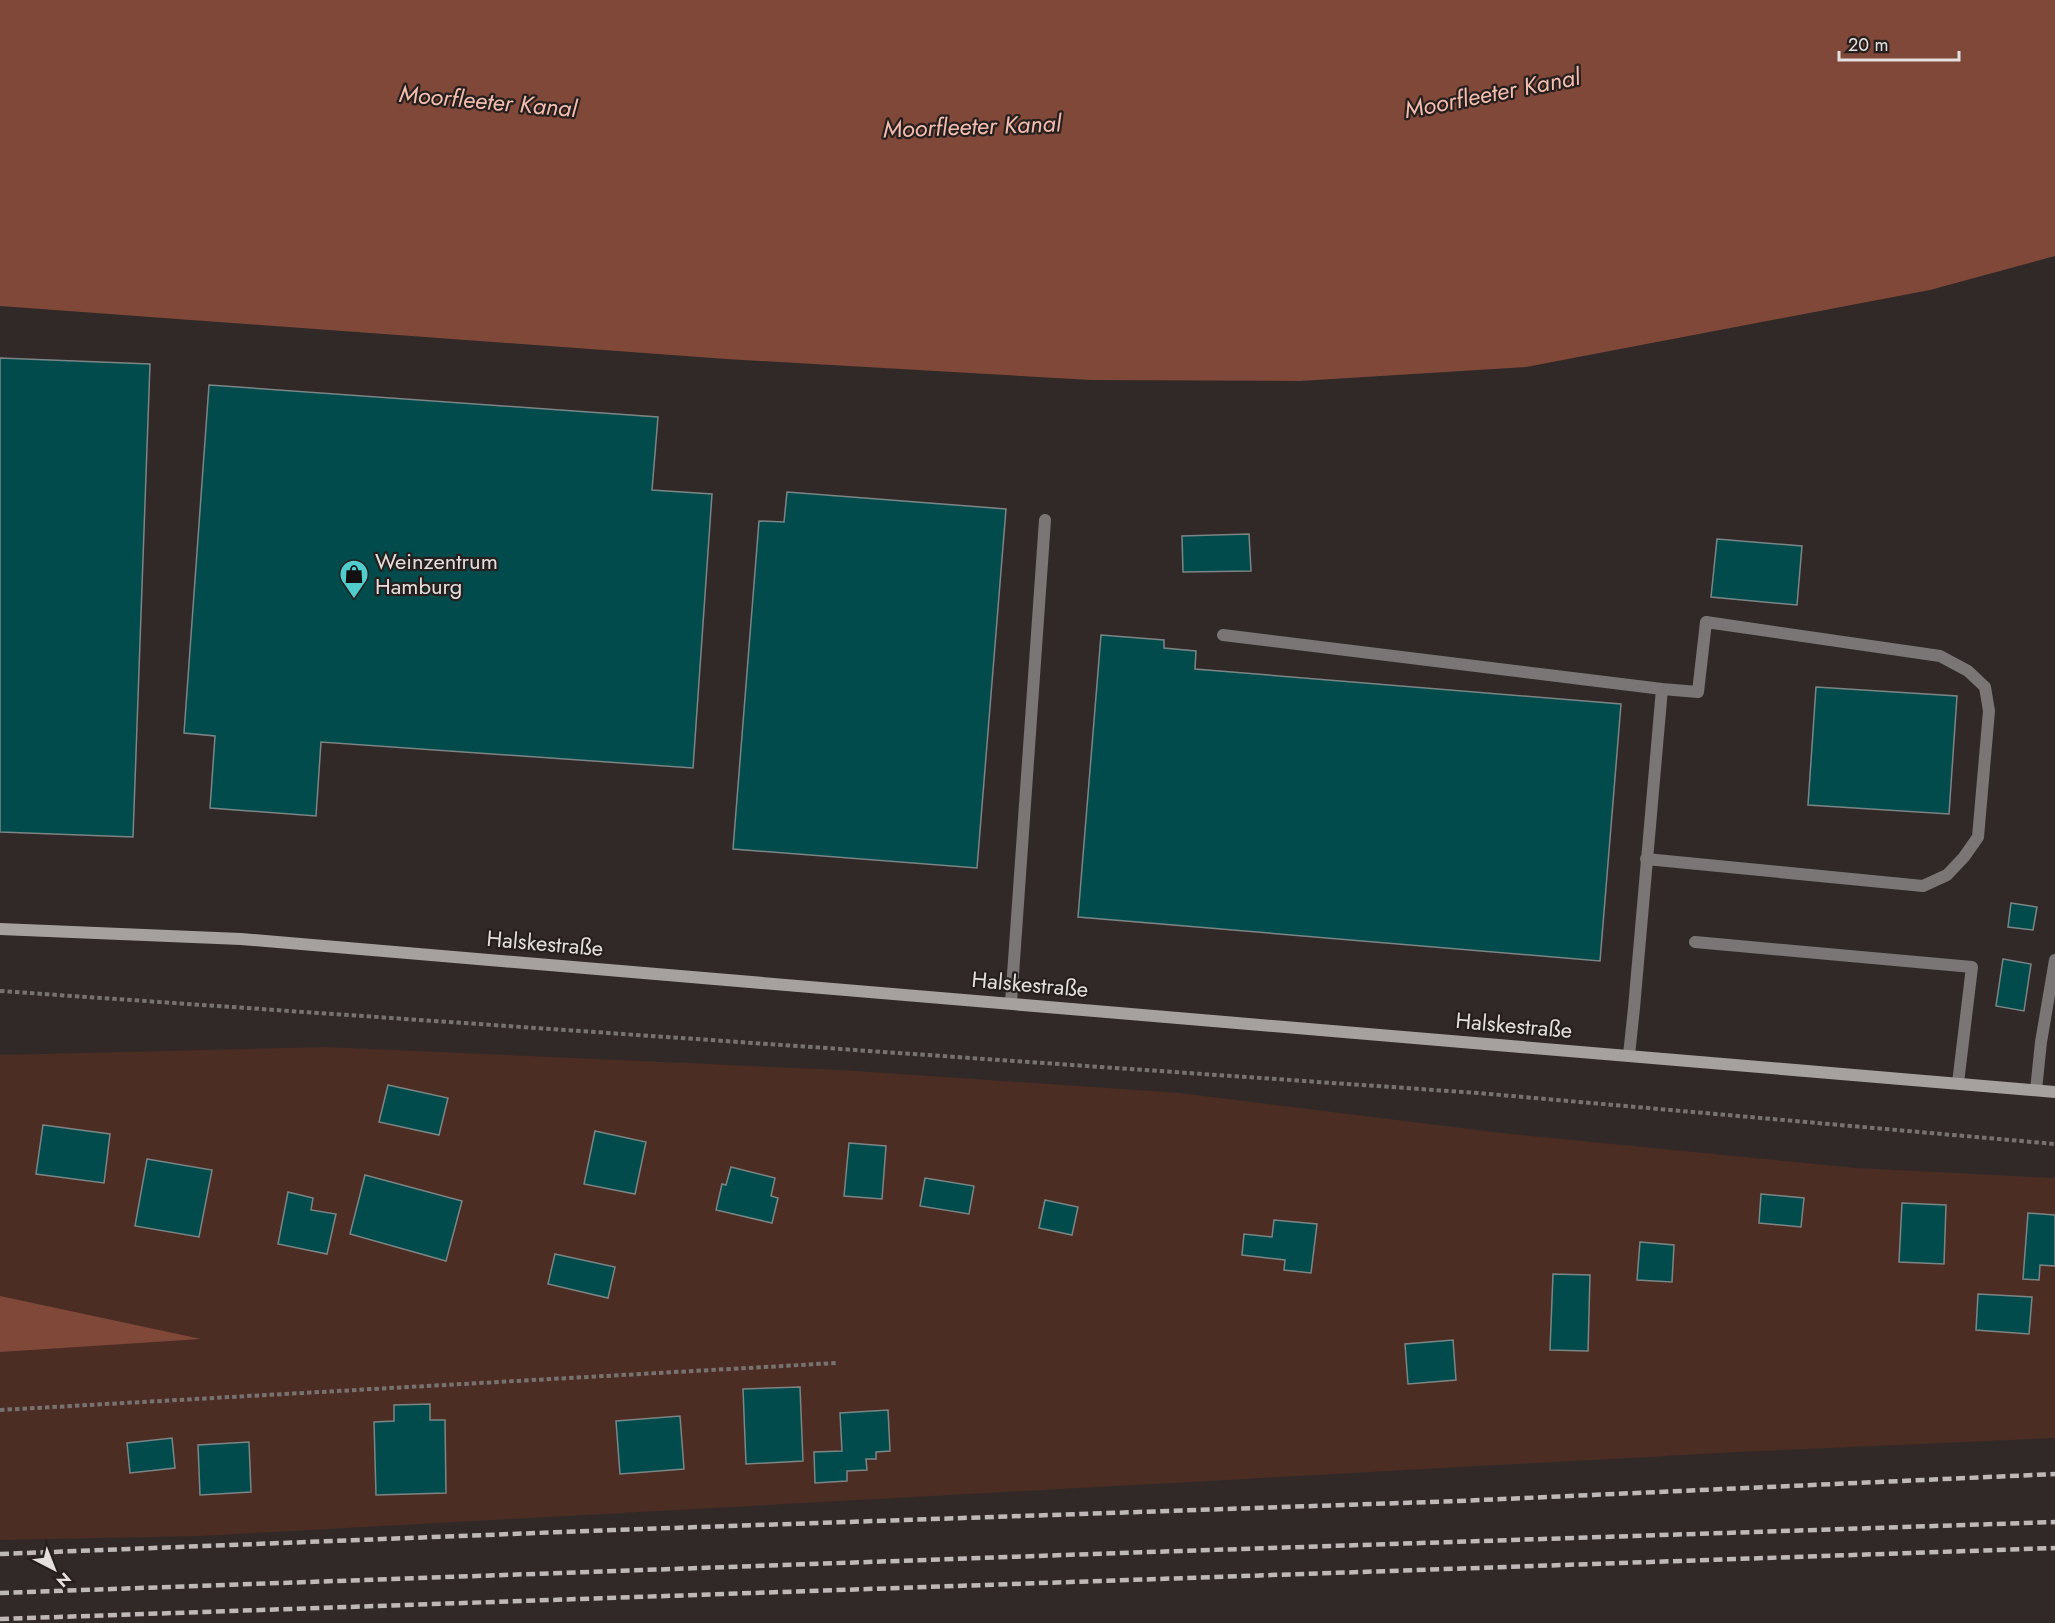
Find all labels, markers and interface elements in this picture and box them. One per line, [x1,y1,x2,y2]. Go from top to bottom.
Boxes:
scale bar [1839,24,1959,62]
text: 20 m [1848,32,1888,58]
water label: Moorfleeter Kanal [1401,58,1585,127]
water label: Moorfleeter Kanal [398,76,580,126]
water label: Moorfleeter Kanal [882,105,1063,147]
place label: Weinzentrum Hamburg [375,545,498,602]
shop icon: Weinzentrum Hamburg [338,558,370,600]
street label: Halskestraße [485,922,605,964]
street label: Halskestraße [970,963,1090,1005]
street label: Halskestraße [1454,1004,1574,1046]
north arrow [24,1539,84,1599]
text: N [51,1567,76,1593]

